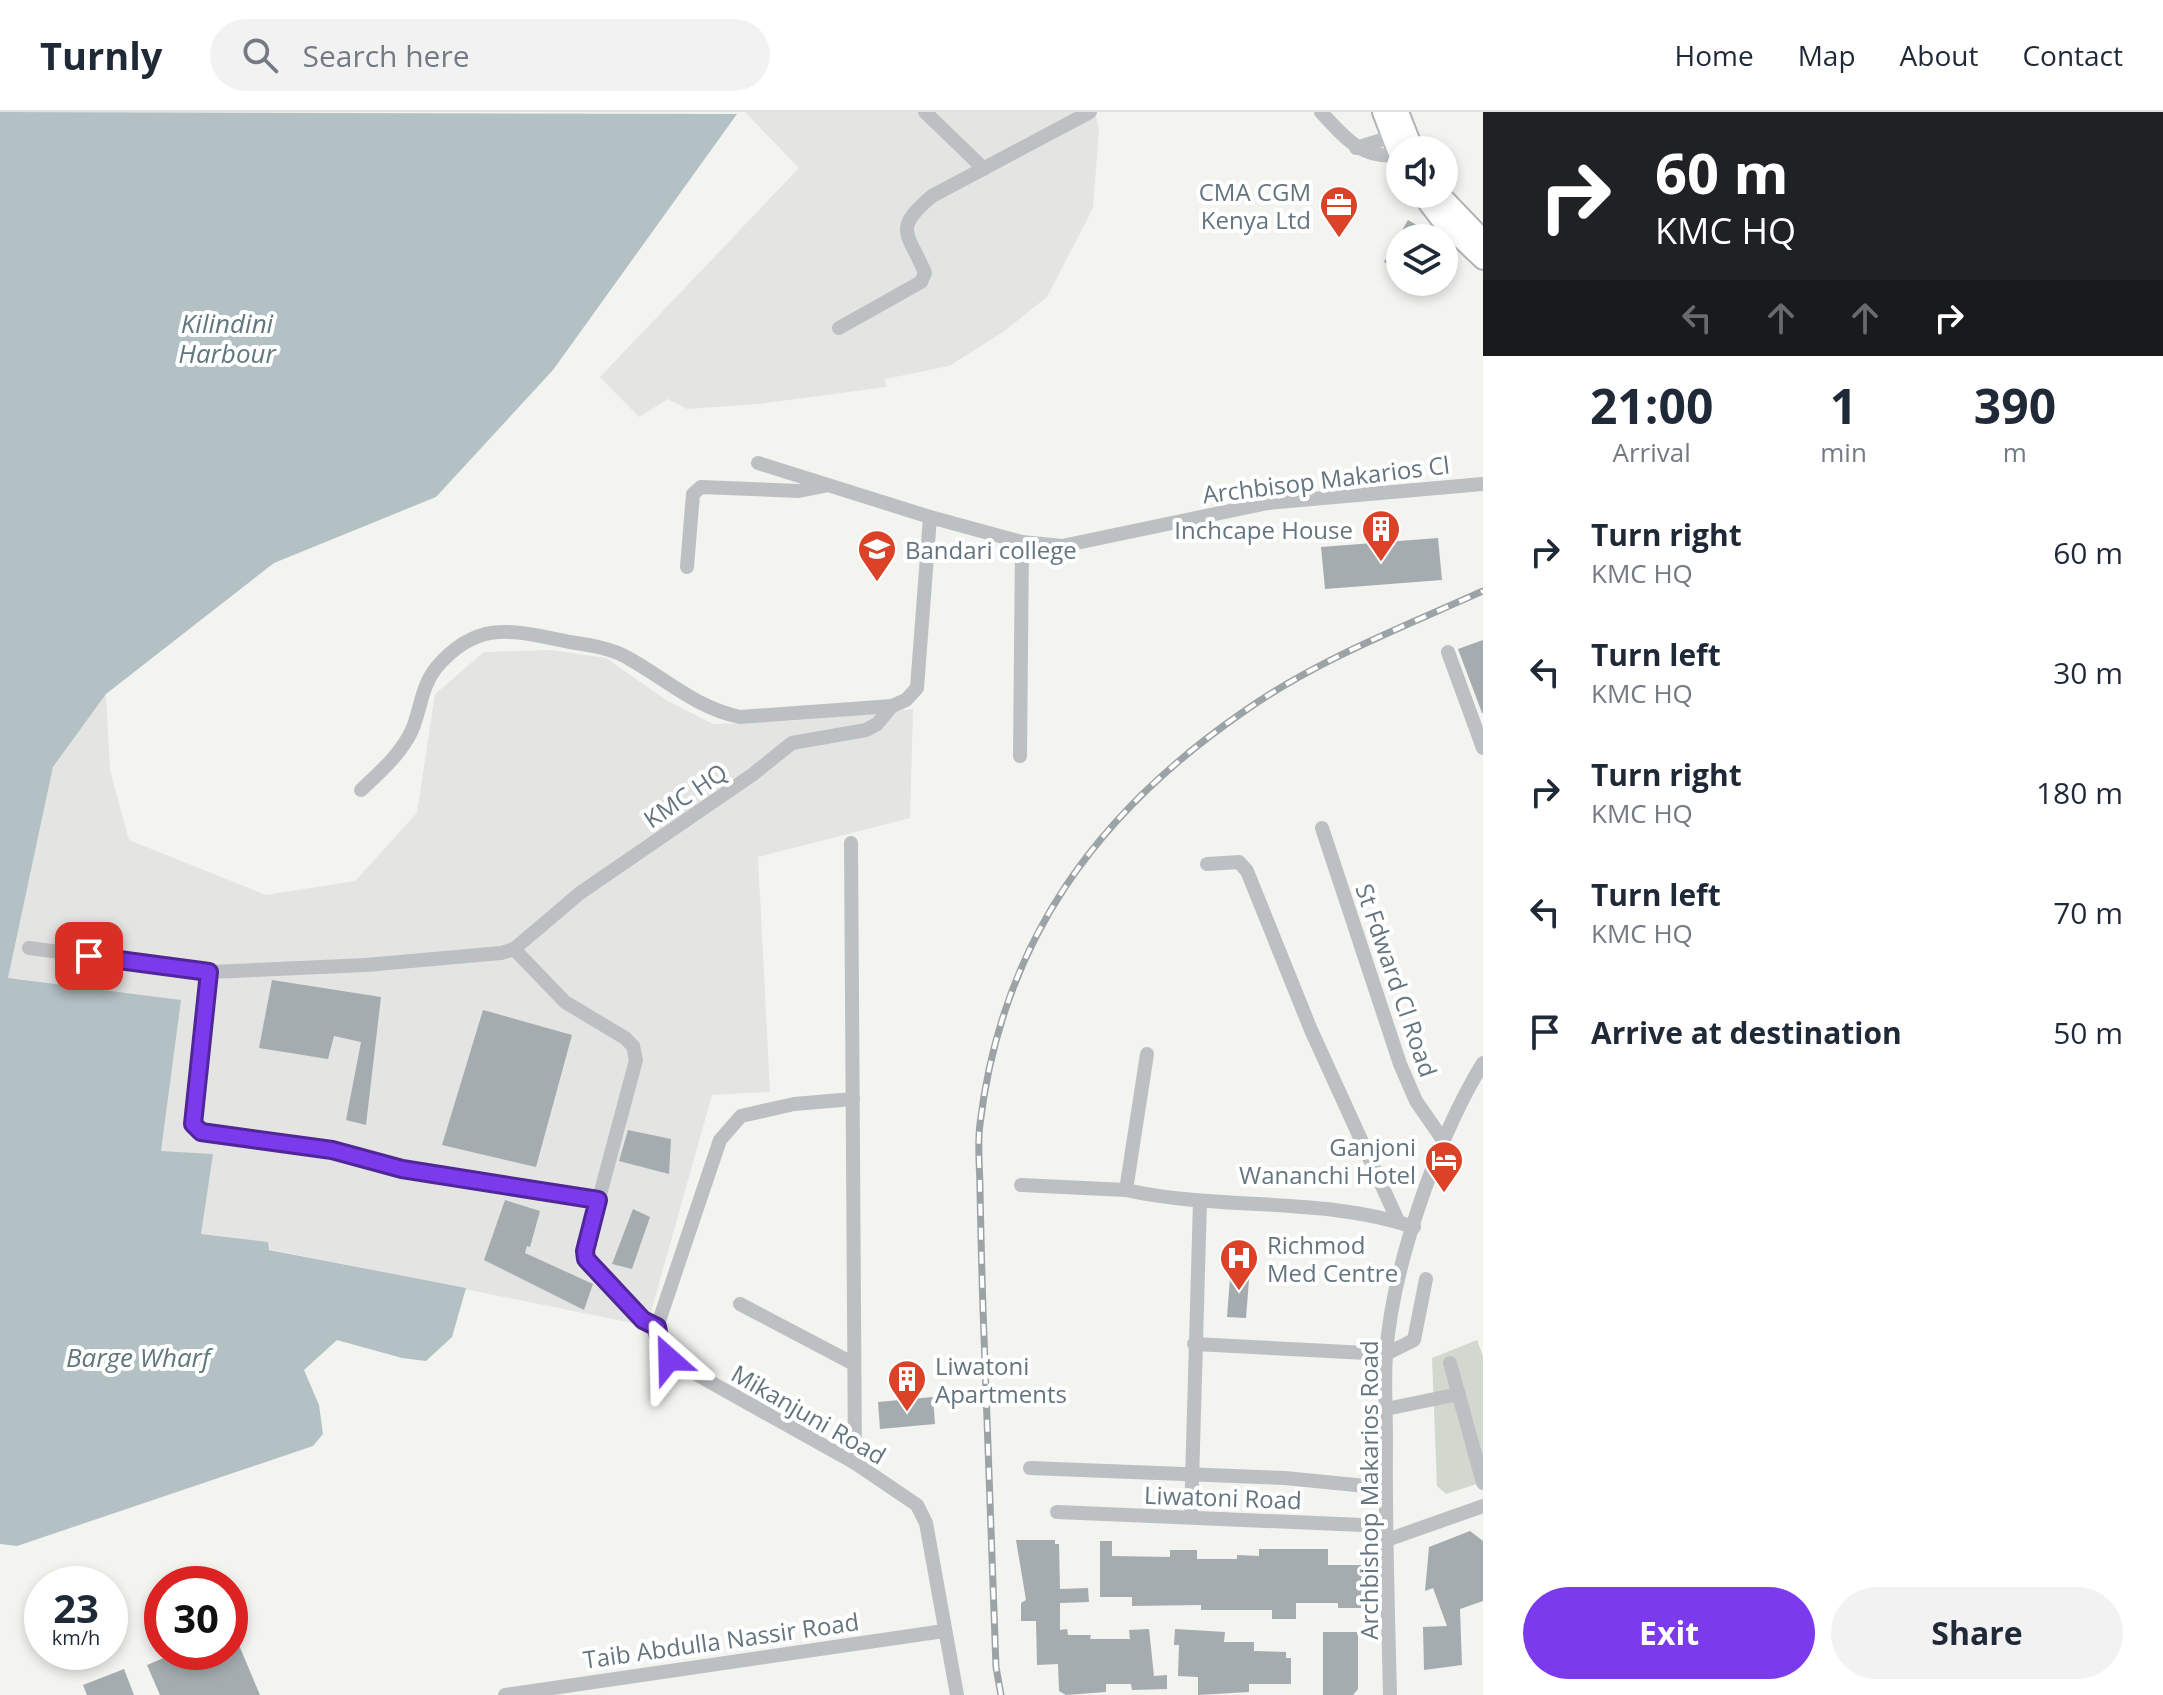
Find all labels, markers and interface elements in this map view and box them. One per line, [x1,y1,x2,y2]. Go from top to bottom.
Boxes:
search box [210,19,770,91]
text: Turnly [40,29,162,81]
icon: search [238,33,282,77]
text: Search here [302,35,470,76]
text: Home [1675,36,1754,74]
text: Map [1798,36,1856,74]
text: About [1900,36,1978,74]
text: Contact [2022,36,2123,74]
text: 60 m [1655,134,1789,210]
map controls [1386,136,1458,296]
button: sound [1386,136,1458,208]
icon: right [1523,144,1627,248]
place label: CMA CGM Kenya Ltd [1199,175,1311,236]
office icon: CMA CGM Kenya Ltd [1318,184,1360,239]
text: KMC HQ [1655,206,1796,255]
button: layers [1386,224,1458,296]
icon: left [1675,296,1719,340]
icon: ahead [1759,296,1803,340]
icon: ahead [1843,296,1887,340]
icon: right [1927,296,1971,340]
water label: Kilindini Harbour [178,305,278,371]
text: 21:00 [1590,373,1713,438]
text: 1 [1830,373,1857,438]
text: 390 [1974,373,2056,438]
text: Arrival [1612,434,1691,470]
text: min [1820,434,1867,470]
text: m [2003,434,2027,470]
street label: Archbisop Makarios Cl [1201,447,1451,511]
building icon: Inchcape House [1360,508,1402,563]
place label: Inchcape House [1174,513,1353,546]
text: Turn right [1591,514,1742,555]
school or university icon: Bandari college [856,528,898,583]
icon: right [1523,530,1567,574]
text: 60 m [2053,532,2123,573]
place label: Bandari college [905,533,1077,566]
text: KMC HQ [1591,555,1693,591]
text: Turn left [1591,634,1721,675]
icon: left [1523,650,1567,694]
text: 30 m [2053,652,2123,693]
text: KMC HQ [1591,675,1693,711]
text: Turn right [1591,754,1742,795]
street label: KMC HQ [637,755,733,835]
icon: right [1523,770,1567,814]
text: 180 m [2036,772,2123,813]
text: KMC HQ [1591,795,1693,831]
text: Turn left [1591,874,1721,915]
street label: St Fdward Cl Road [1348,879,1446,1081]
icon: left [1523,890,1567,934]
text: 70 m [2053,892,2123,933]
text: KMC HQ [1591,915,1693,951]
pin [55,922,123,990]
icon: arrive [67,934,111,978]
icon: arrive [1523,1010,1567,1054]
text: Arrive at destination [1591,1012,1902,1053]
text: 50 m [2053,1012,2123,1053]
place label: Ganjoni Wananchi Hotel [1239,1130,1416,1191]
hotel icon: Ganjoni Wananchi Hotel [1423,1139,1465,1194]
place label: Richmod Med Centre [1267,1228,1398,1289]
hospital icon: Richmod Med Centre [1218,1237,1260,1292]
position arrow [627,1317,711,1401]
water label: Barge Wharf [66,1339,214,1375]
street label: Archbishop Makarios Road [1352,1340,1385,1640]
place label: Liwatoni Apartments [935,1349,1067,1410]
street label: Mikanjuni Road [726,1356,892,1472]
building icon: Liwatoni Apartments [886,1358,928,1413]
street label: Liwatoni Road [1144,1478,1302,1516]
speed limit sign: 30 [144,1566,248,1670]
text: 23 [53,1580,99,1635]
button: Exit [1523,1587,1815,1679]
button: Share [1831,1587,2123,1679]
street label: Taib Abdulla Nassir Road [581,1604,861,1676]
text: km/h [52,1624,100,1651]

